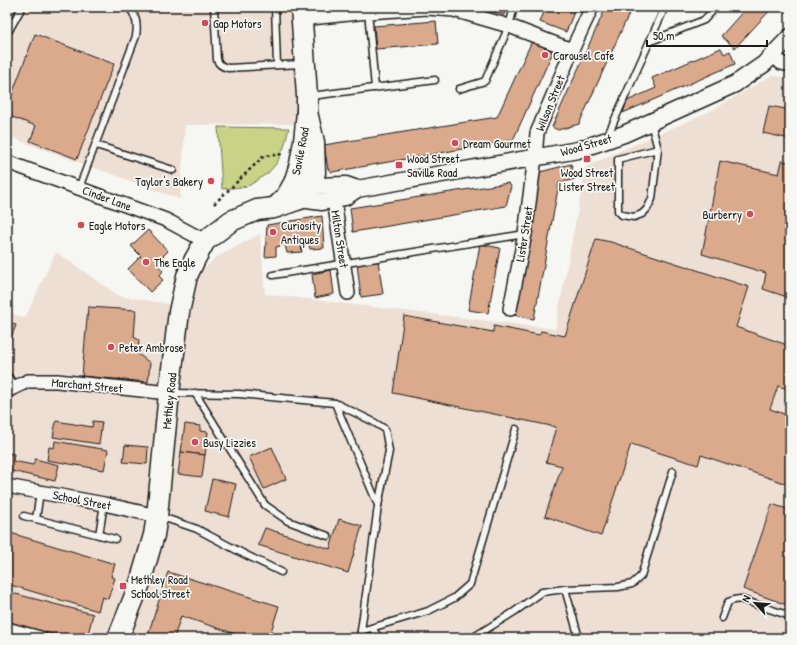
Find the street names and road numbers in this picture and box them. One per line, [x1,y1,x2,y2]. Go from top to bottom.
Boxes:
street label: Wilson Street [531,72,569,133]
street label: Savile Road [287,125,313,176]
street label: Wood Street [558,129,614,160]
street label: Cinder Lane [80,181,134,215]
street label: Lister Street [511,204,537,263]
street label: Milton Street [327,209,353,270]
street label: Methley Road [158,372,180,430]
street label: Marchant Street [51,373,124,397]
street label: School Street [52,486,113,514]

